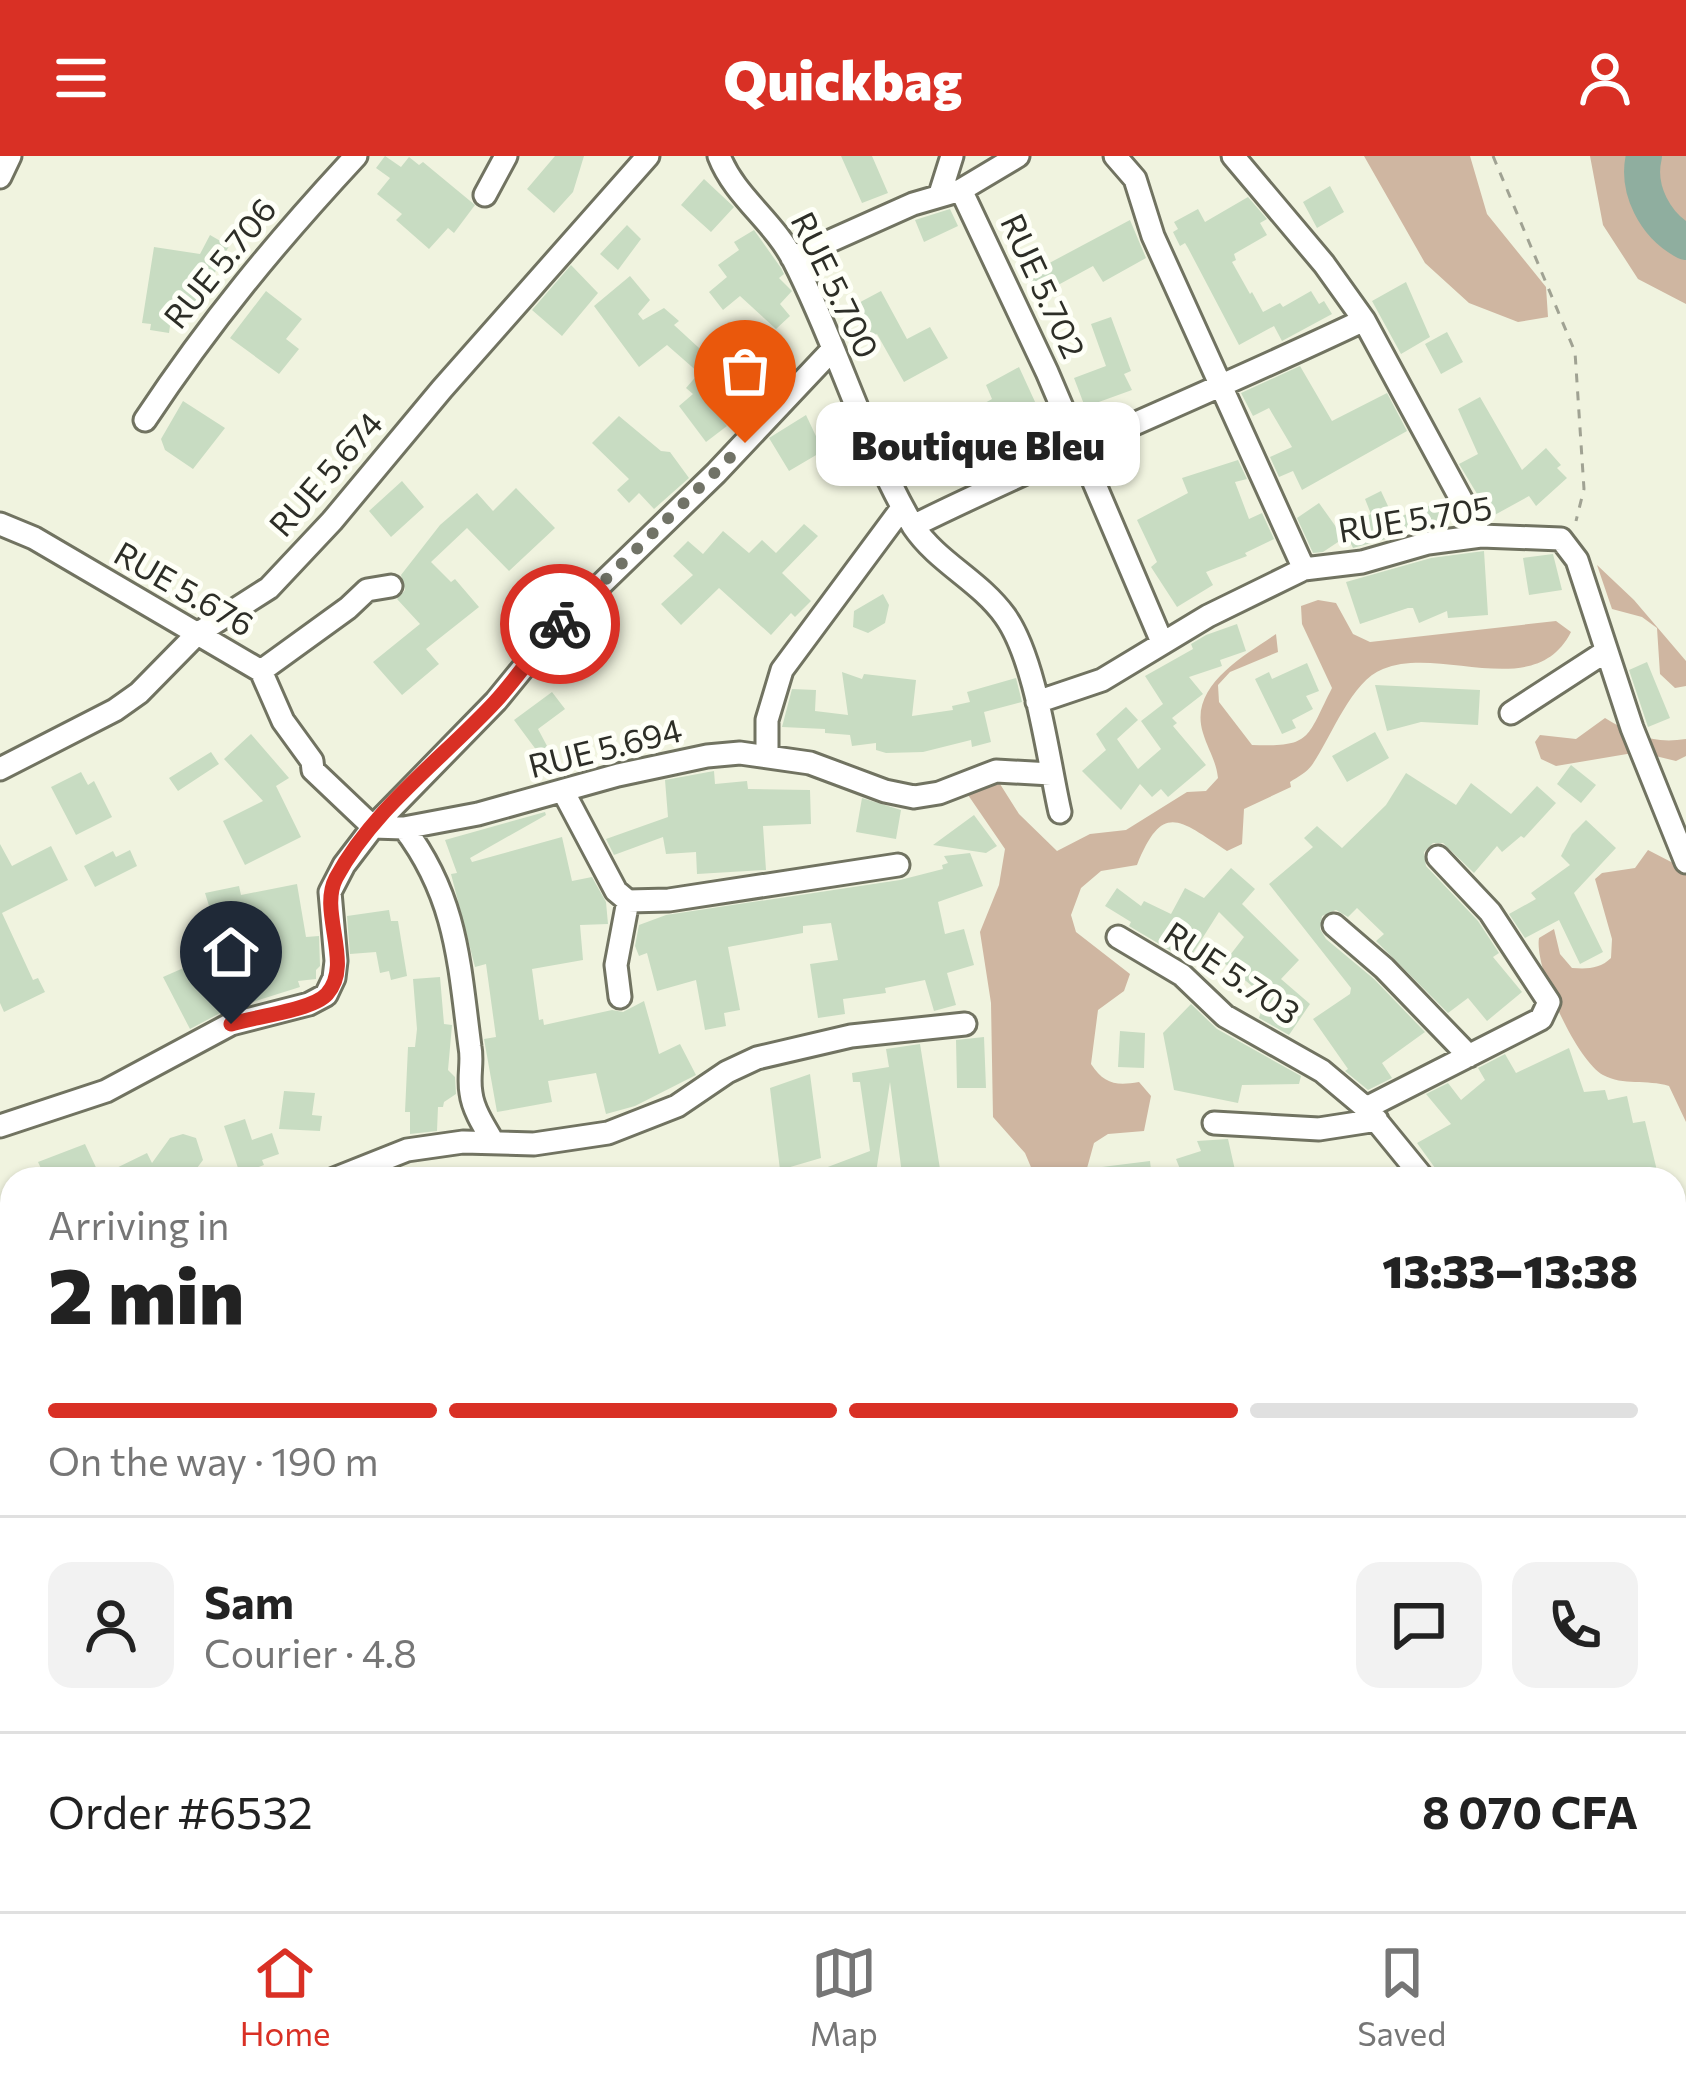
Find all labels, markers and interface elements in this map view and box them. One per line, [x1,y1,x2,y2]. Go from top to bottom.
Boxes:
icon: menu [48,45,114,111]
text: Quickbag [724,45,962,111]
icon: person [1572,45,1638,111]
street label: RUE 5.706 [154,188,284,336]
street label: RUE 5.700 [783,204,889,364]
street label: RUE 5.702 [993,207,1096,364]
pin [694,320,796,443]
icon: bag [712,338,778,404]
callout: Boutique Bleu [817,401,1141,485]
street label: RUE 5.674 [259,402,390,544]
text: Boutique Bleu [851,420,1105,468]
street label: RUE 5.705 [1335,485,1495,550]
street label: RUE 5.676 [108,531,262,644]
courier [500,564,620,684]
icon: bike [527,591,593,657]
street label: RUE 5.694 [524,708,686,785]
pin [180,901,282,1024]
street label: RUE 5.703 [1157,911,1309,1032]
icon: home [198,919,264,985]
text: Arriving in [48,1200,229,1248]
text: 13:33–13:38 [1382,1242,1638,1297]
text: 2 min [48,1245,244,1340]
text: On the way · 190 m [48,1436,378,1484]
button: person [48,1562,174,1688]
button: chat [1356,1562,1482,1688]
button: phone [1512,1562,1638,1688]
text: Sam [204,1573,294,1628]
text: Courier · 4.8 [204,1628,417,1676]
text: Order #6532 [48,1783,313,1838]
text: 8 070 CFA [1422,1783,1638,1838]
tab: Home [240,1940,330,2053]
tab: Map [810,1940,878,2053]
tab: Saved [1357,1940,1446,2053]

